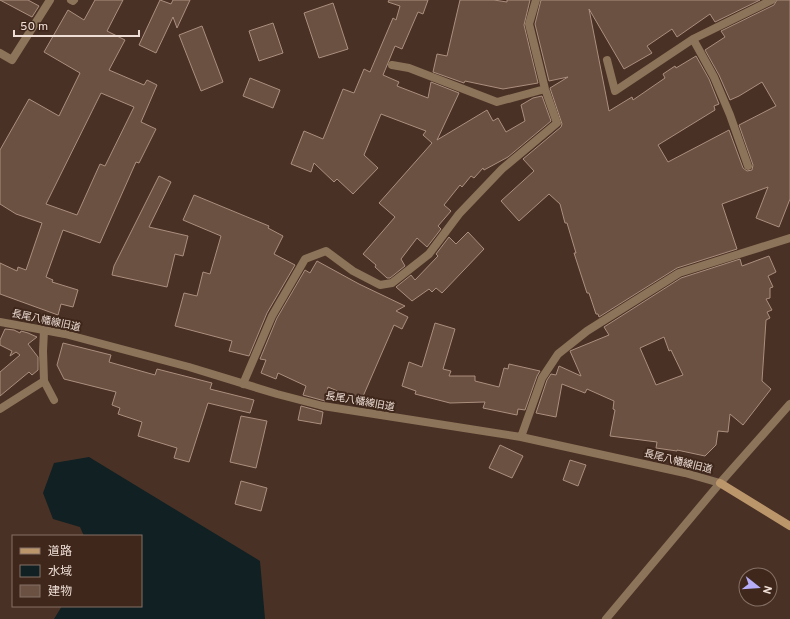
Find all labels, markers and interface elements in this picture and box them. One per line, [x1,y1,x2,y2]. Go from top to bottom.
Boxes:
scale bar [14,12,139,38]
text: 50 m [20,19,48,35]
street label: 長尾八幡線旧道 [10,307,82,335]
street label: 長尾八幡線旧道 [324,390,396,414]
street label: 長尾八幡線旧道 [642,447,714,477]
legend [12,535,142,607]
text: 道路 [48,544,72,560]
text: 水域 [48,564,72,580]
north arrow [738,567,778,607]
text: 建物 [48,584,72,600]
text: N [759,584,774,595]

